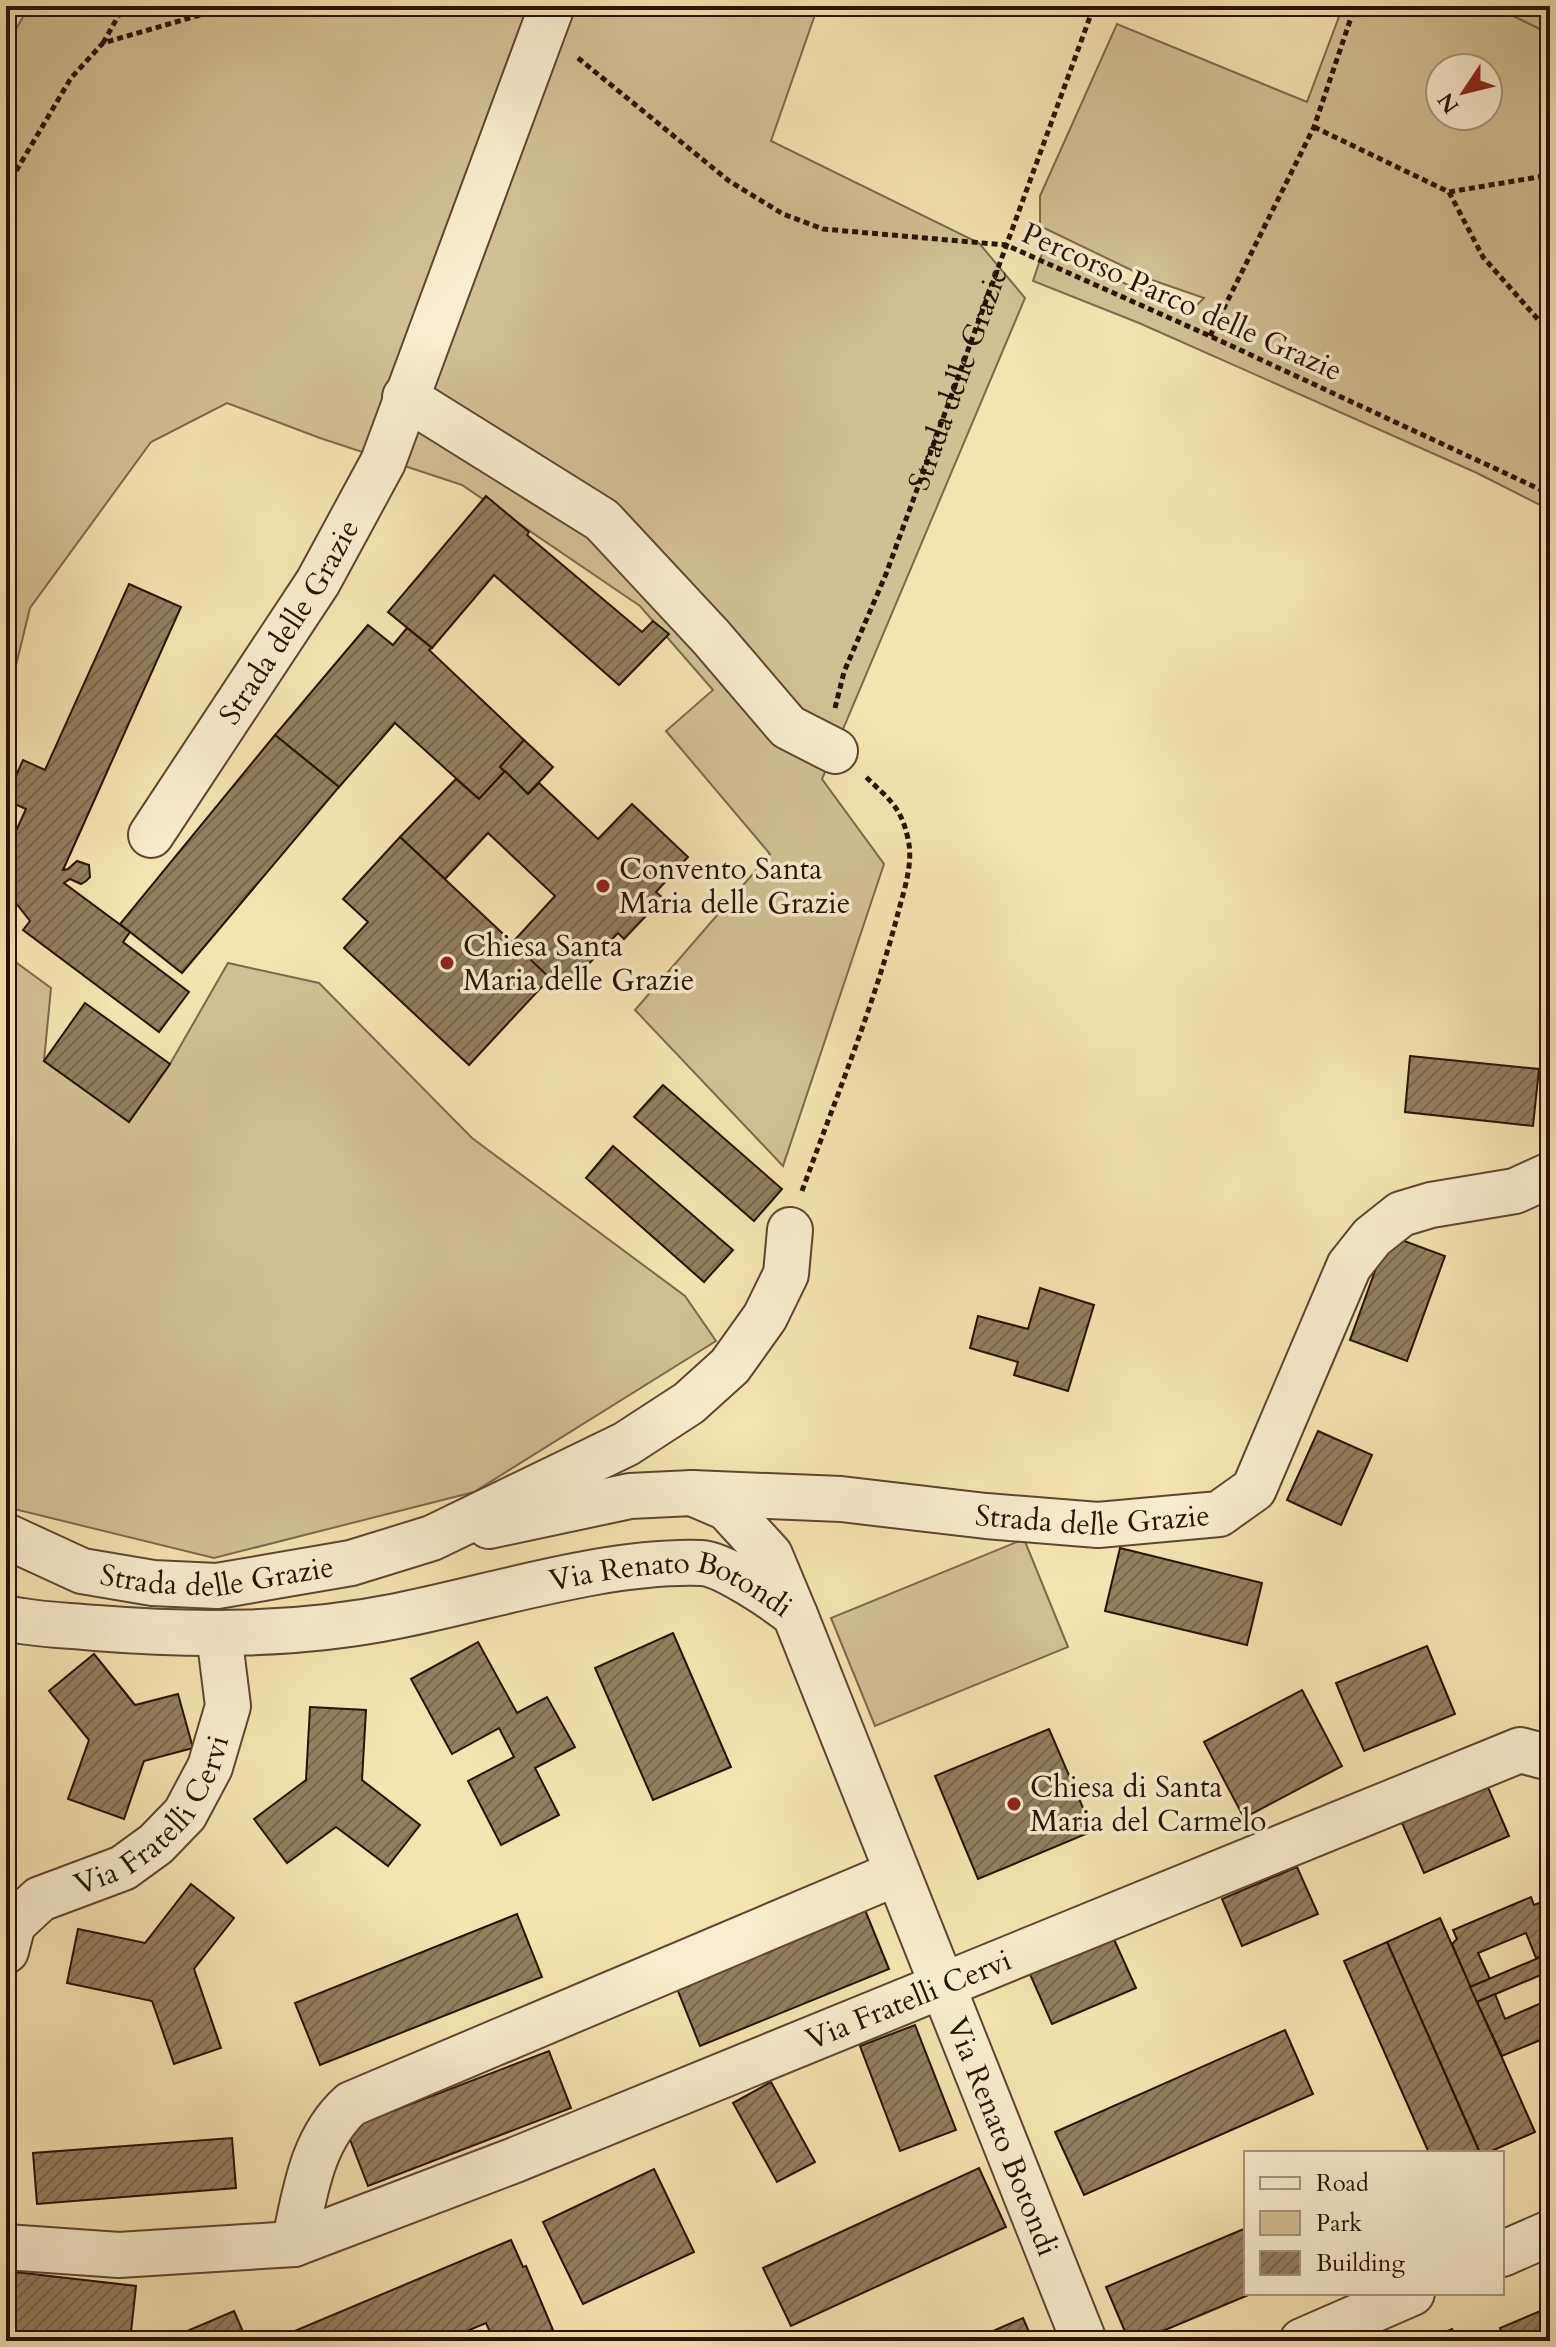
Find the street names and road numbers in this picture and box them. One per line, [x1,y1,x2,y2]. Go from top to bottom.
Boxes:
street label: Percorso Parco delle Grazie [1015,213,1349,391]
street label: Strada delle Grazie [898,261,1017,496]
street label: Strada delle Grazie [209,512,369,732]
street label: Strada delle Grazie [973,1494,1211,1545]
street label: Via Renato Botondi [545,1542,801,1627]
street label: Strada delle Grazie [97,1546,337,1607]
street label: Via Fratelli Cervi [68,1730,239,1905]
street label: Via Fratelli Cervi [800,1939,1017,2060]
street label: Via Renato Botondi [937,2011,1069,2262]

